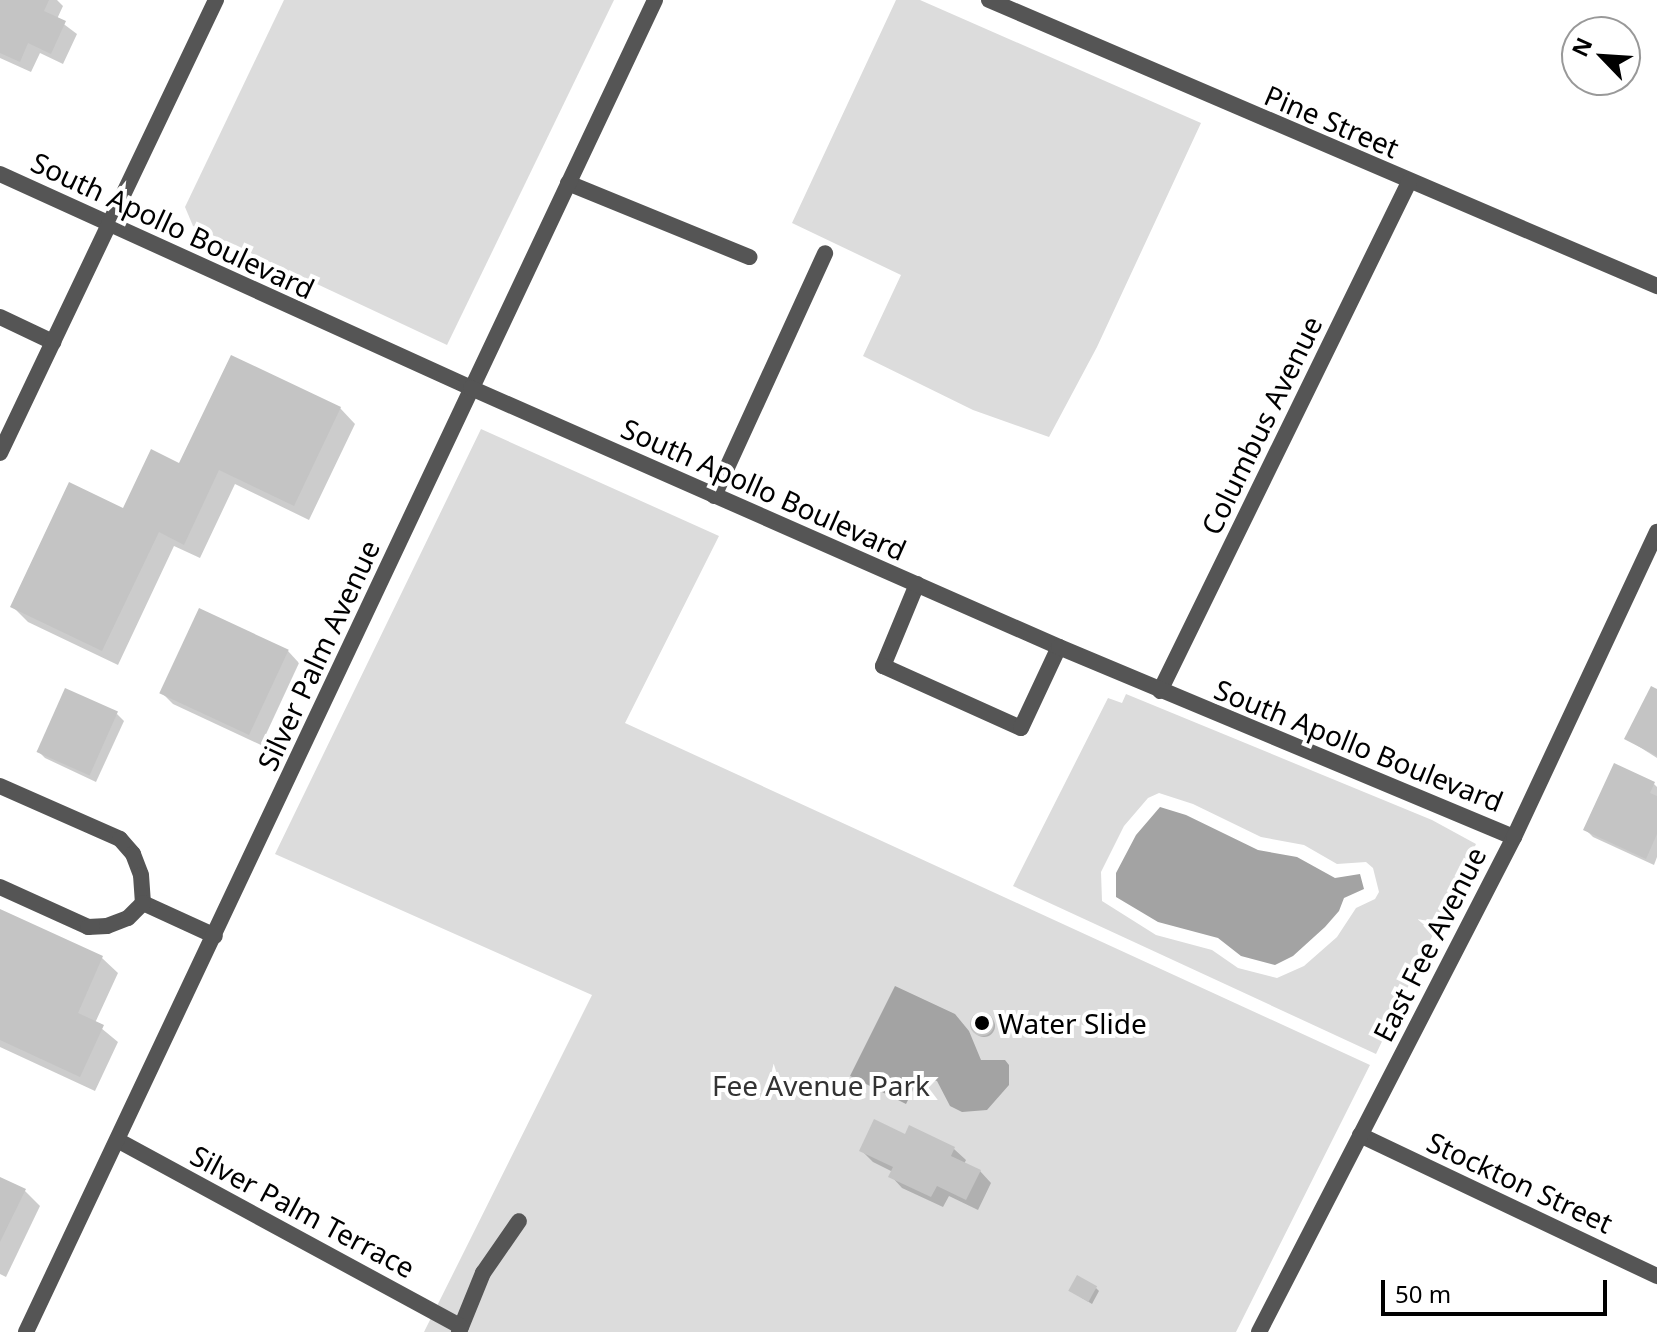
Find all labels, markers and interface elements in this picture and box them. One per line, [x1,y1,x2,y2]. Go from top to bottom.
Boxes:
north arrow [1561,16,1641,96]
text: N [1564,32,1598,61]
street label: Pine Street [1260,78,1404,164]
street label: South Apollo Boulevard [26,145,320,305]
street label: Columbus Avenue [1194,310,1328,540]
street label: South Apollo Boulevard [616,411,912,567]
street label: Silver Palm Avenue [250,534,386,776]
street label: South Apollo Boulevard [1210,672,1508,818]
street label: East Fee Avenue [1366,841,1492,1047]
place label: Water Slide [998,1006,1147,1040]
marker: Water Slide [973,1014,991,1032]
park label: Fee Avenue Park [712,1068,930,1102]
street label: Stockton Street [1422,1124,1618,1240]
street label: Silver Palm Terrace [185,1138,421,1284]
scale bar [1385,1264,1611,1314]
text: 50 m [1395,1277,1451,1310]

